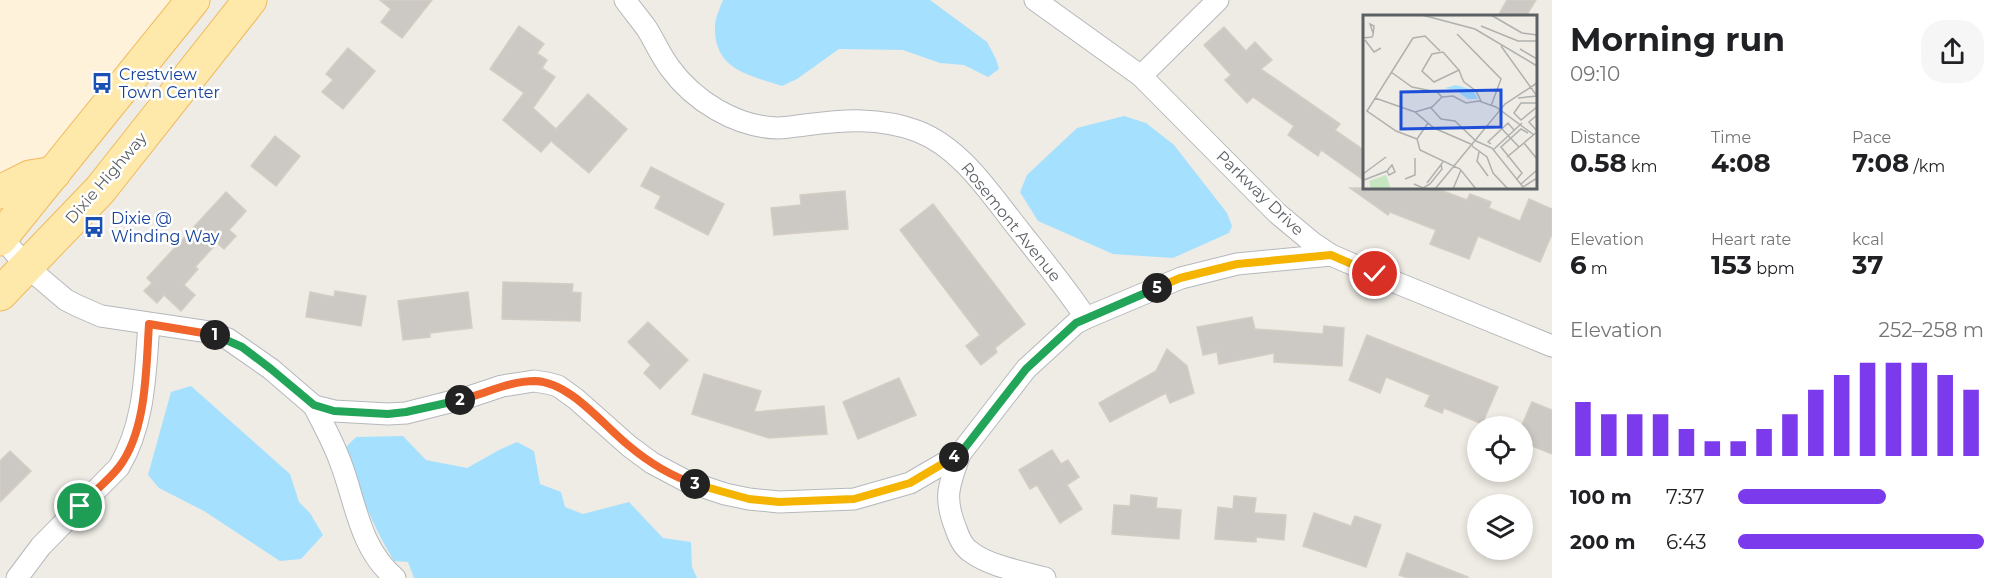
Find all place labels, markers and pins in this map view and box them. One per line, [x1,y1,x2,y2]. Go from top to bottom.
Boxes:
place label: Crestview Town Center [119,65,220,102]
bus stop icon: Crestview Town Center [90,71,114,95]
place label: Dixie @ Winding Way [111,209,220,246]
bus stop icon: Dixie @ Winding Way [82,215,106,239]
pin [1349,248,1400,299]
pin: 5 [1142,273,1172,303]
pin: 1 [200,320,230,350]
pin: 2 [445,385,475,415]
pin: 4 [939,442,969,472]
pin: 3 [680,469,710,499]
pin [54,480,105,531]

